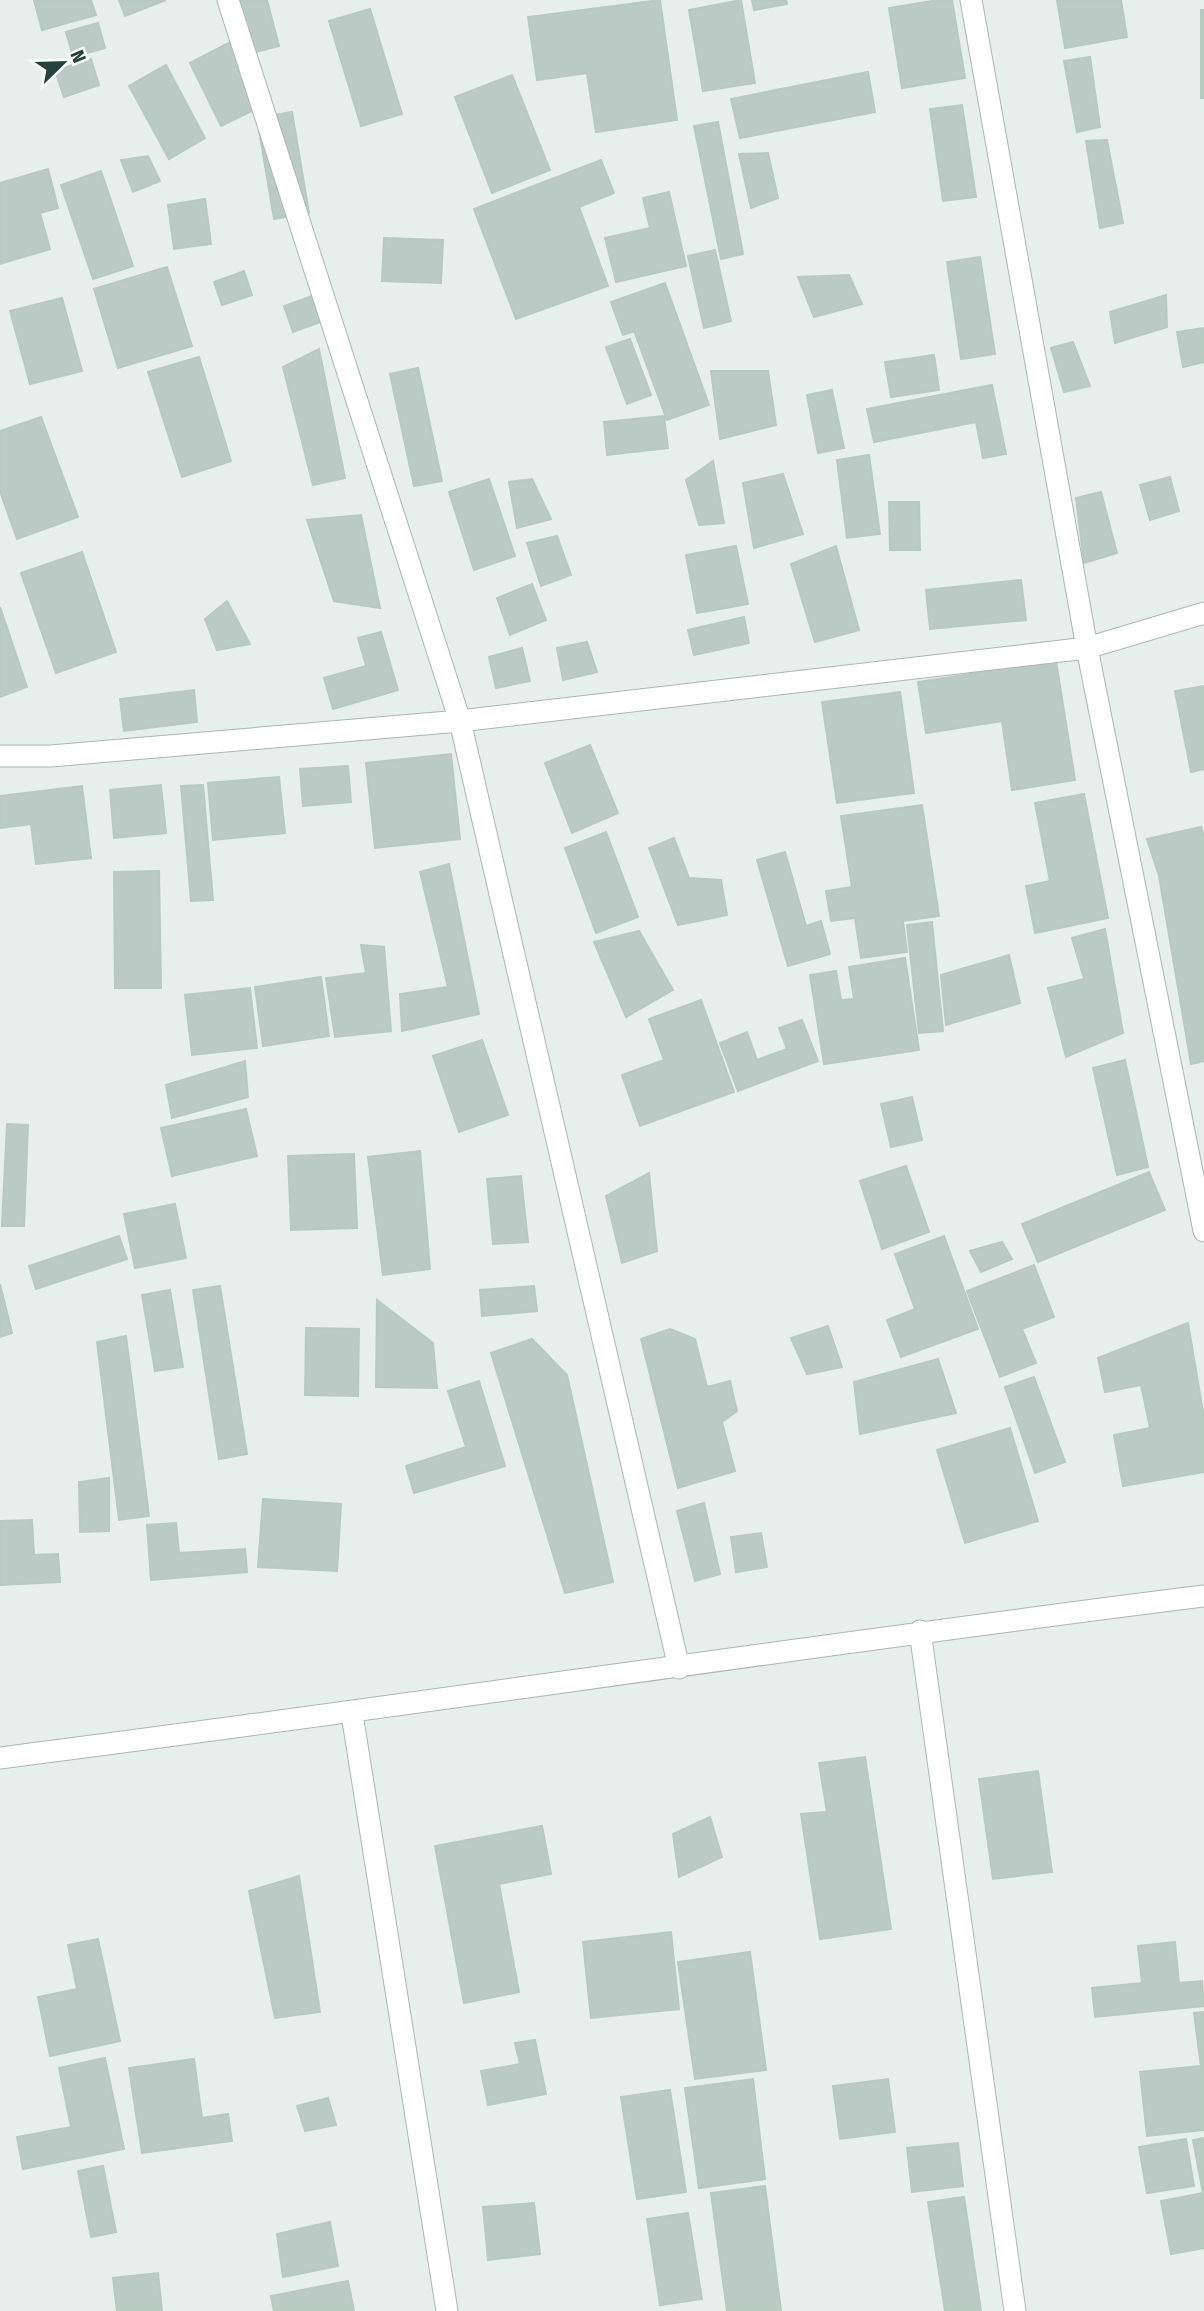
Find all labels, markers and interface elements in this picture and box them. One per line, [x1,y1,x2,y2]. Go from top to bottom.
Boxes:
north arrow [28,28,98,98]
text: N [65,47,91,66]

